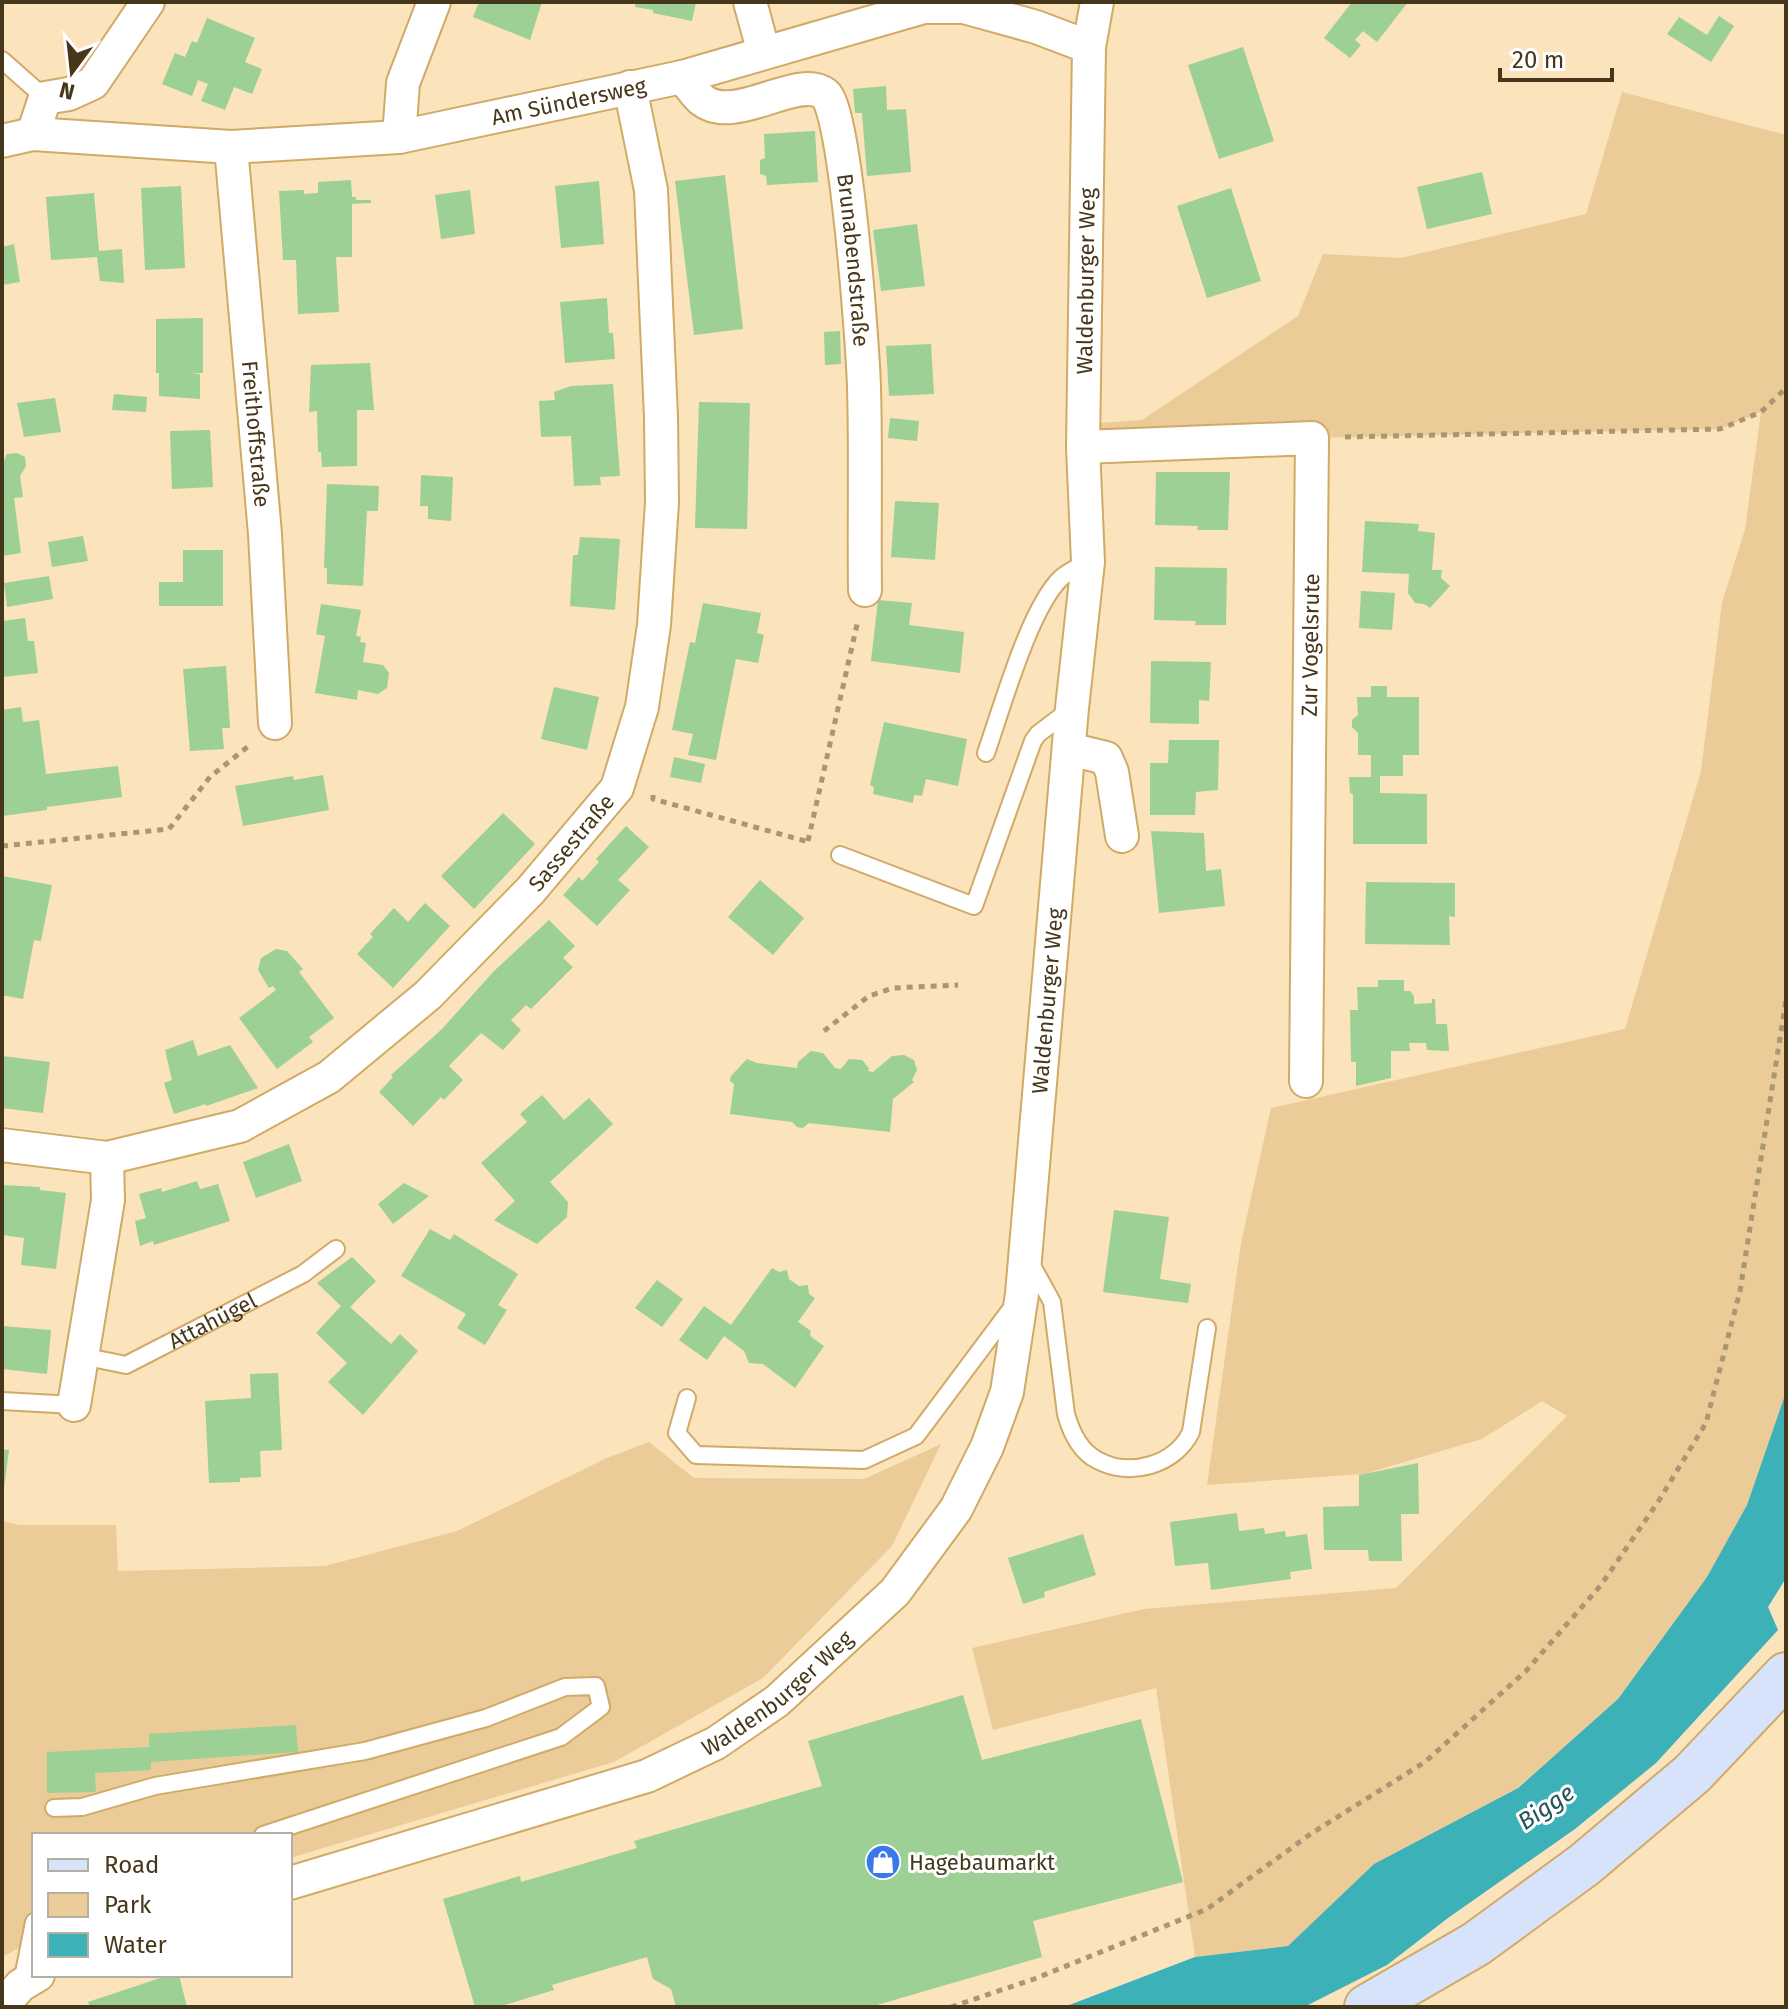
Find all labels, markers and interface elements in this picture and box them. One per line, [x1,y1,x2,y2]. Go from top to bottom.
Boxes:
north arrow [32,32,112,112]
scale bar [1500,32,1612,82]
text: 20 m [1512,46,1564,74]
street label: Am Sündersweg [489,72,649,131]
text: N [56,76,77,106]
street label: Brunabendstraße [831,172,875,348]
street label: Waldenburger Weg [1071,187,1101,374]
street label: Freithoffstraße [236,359,276,509]
street label: Zur Vogelsrute [1296,573,1325,717]
street label: Sassestraße [523,789,620,897]
street label: Waldenburger Weg [1026,906,1069,1095]
street label: Attahügel [164,1287,261,1355]
street label: Waldenburger Weg [697,1625,859,1762]
water label: Bigge [1513,1778,1579,1836]
legend [32,1833,292,1977]
shop icon: Hagebaumarkt [864,1843,902,1881]
place label: Hagebaumarkt [909,1849,1055,1876]
text: Road [104,1851,159,1879]
text: Park [104,1891,152,1919]
text: Water [104,1931,168,1959]

